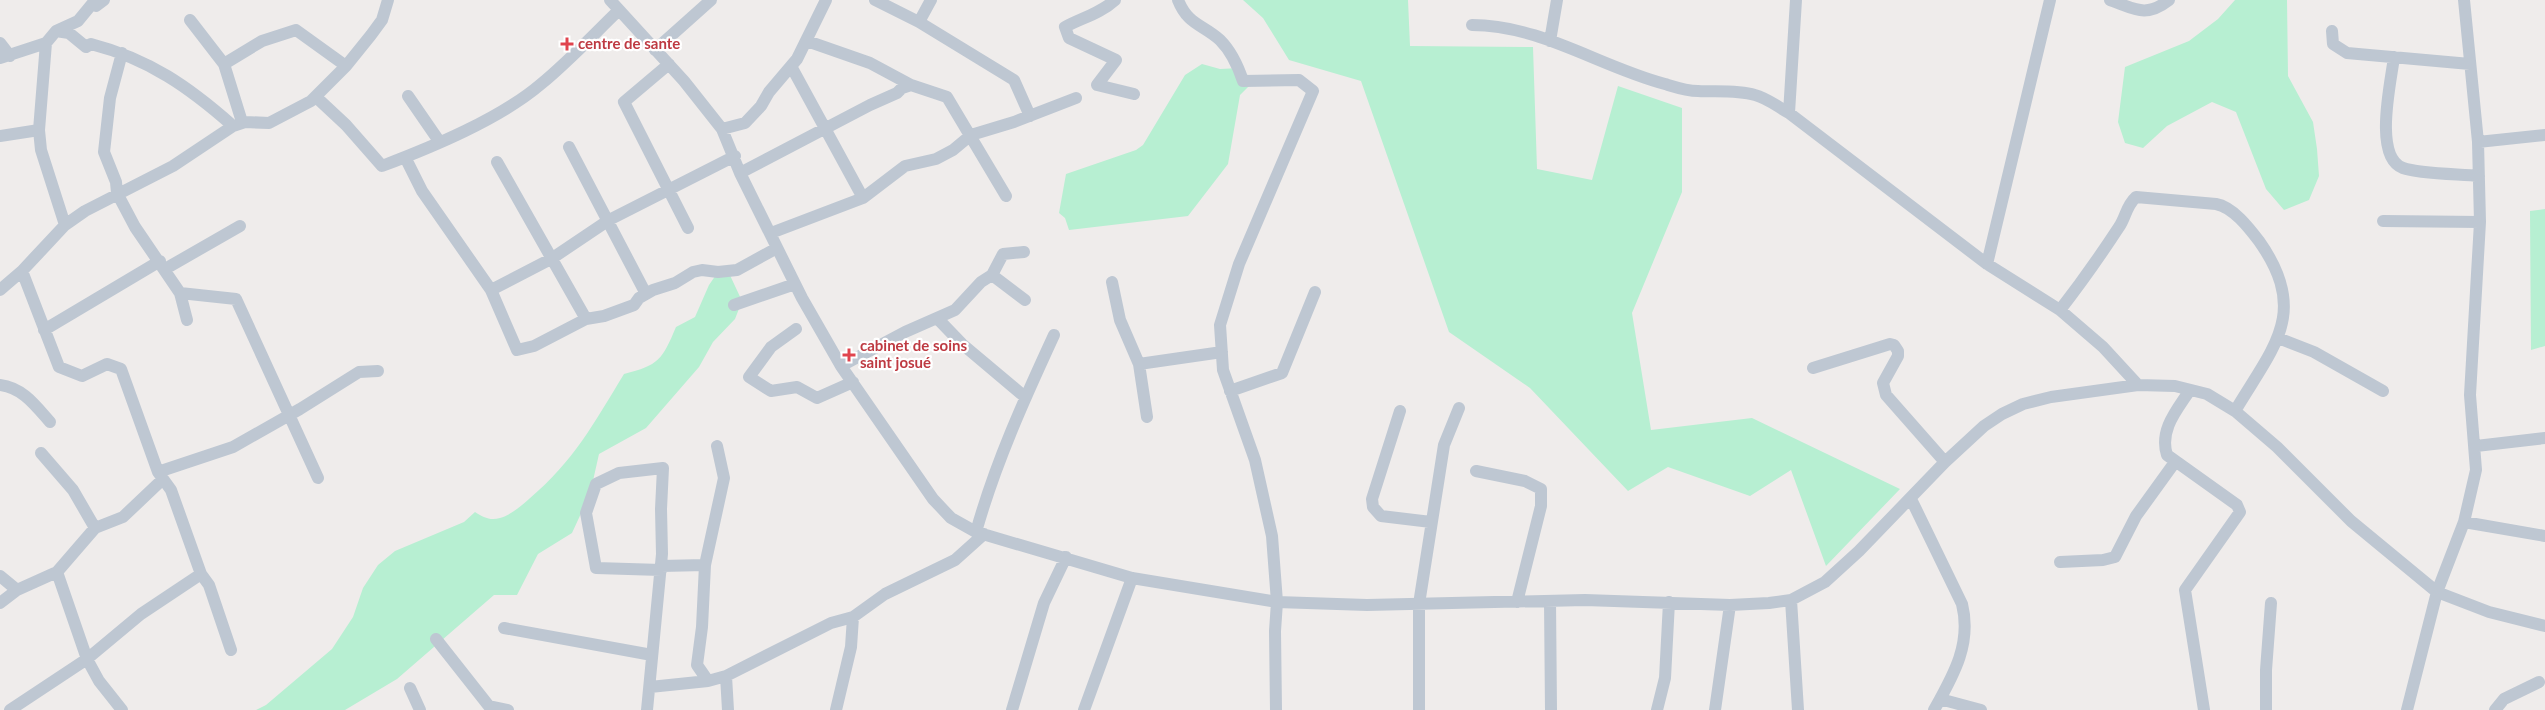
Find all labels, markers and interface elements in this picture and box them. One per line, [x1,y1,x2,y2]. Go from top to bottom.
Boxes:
place label: centre de sante [578,34,680,52]
marker: centre de sante [560,37,574,51]
place label: cabinet de soins saint josué [860,336,967,371]
marker: cabinet de soins saint josué [842,348,856,362]

